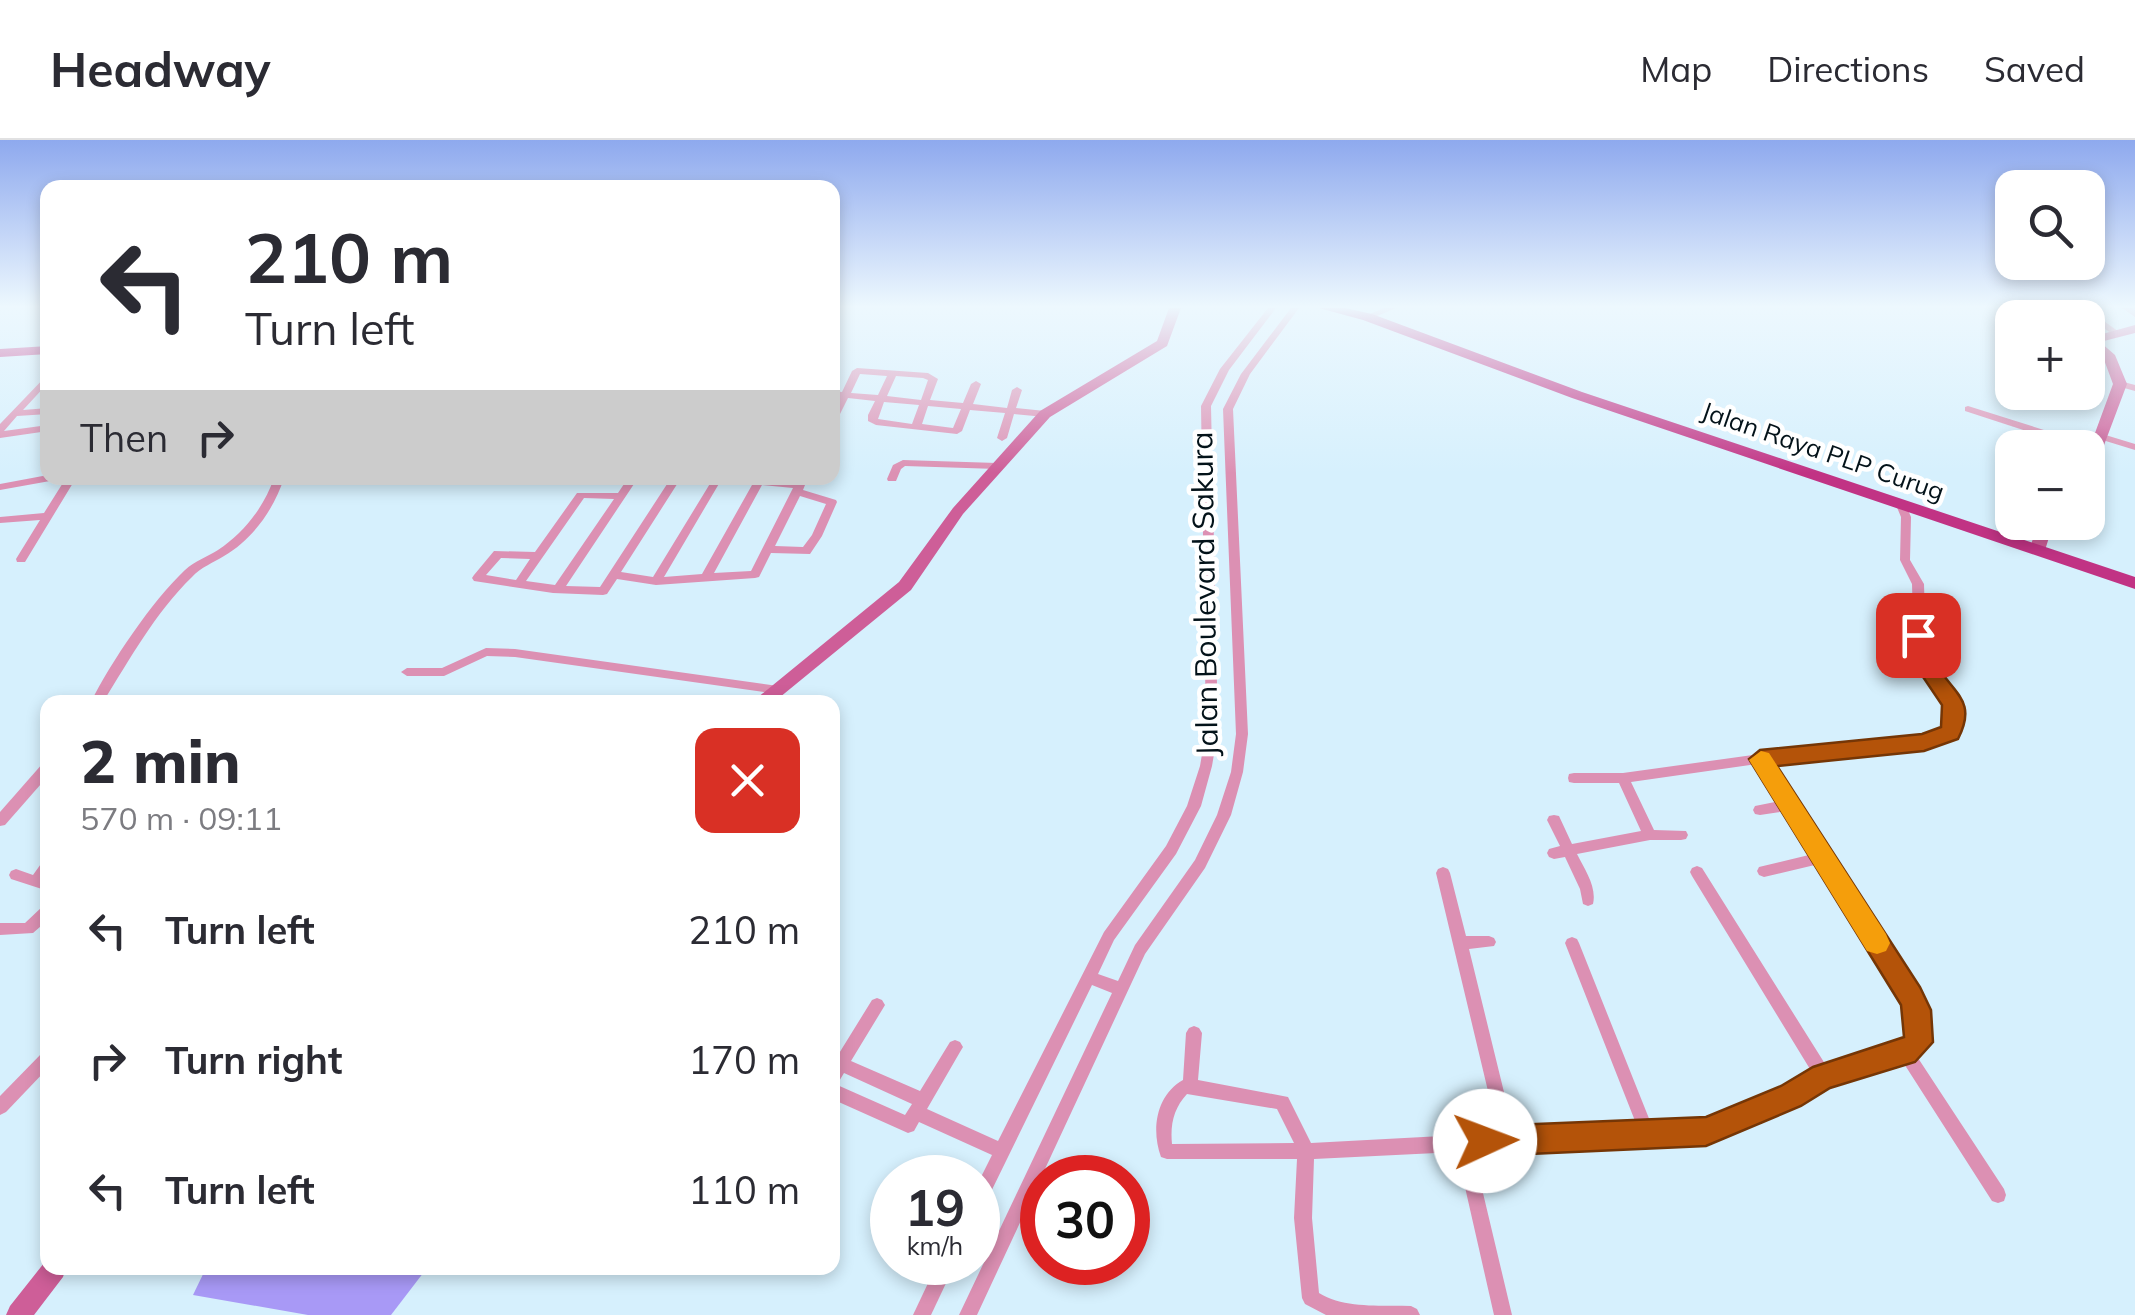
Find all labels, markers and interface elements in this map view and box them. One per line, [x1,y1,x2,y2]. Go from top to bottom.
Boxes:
text: Headway [50,39,270,99]
text: Map [1640,47,1712,91]
text: Directions [1767,47,1929,91]
text: Saved [1984,47,2085,91]
map controls [1995,170,2105,540]
button: search [1995,170,2105,280]
text: 210 m [245,213,453,301]
icon: left [80,220,210,350]
text: Turn left [245,300,414,356]
button: + [1995,300,2105,410]
street label: Jalan Raya PLP Curug [1698,394,1949,507]
icon: right [188,410,243,465]
text: Then [80,414,168,462]
button: − [1995,430,2105,540]
street label: Jalan Boulevard Sakura [1182,431,1226,757]
pin [1876,593,1961,678]
icon: arrive [1891,608,1946,663]
text: 2 min [80,723,241,798]
button: close [695,728,800,833]
text: 570 m · 09:11 [80,798,282,838]
icon: left [80,903,135,958]
text: Turn left [165,906,315,954]
text: 210 m [688,906,800,954]
icon: right [80,1033,135,1088]
text: Turn right [165,1036,342,1084]
text: 170 m [688,1036,800,1084]
position arrow [1433,1089,1537,1193]
speed limit sign: 30 [1020,1155,1150,1285]
icon: left [80,1163,135,1218]
text: Turn left [165,1166,315,1214]
text: 110 m [688,1166,800,1214]
text: 19 [905,1176,965,1239]
text: km/h [907,1230,963,1261]

